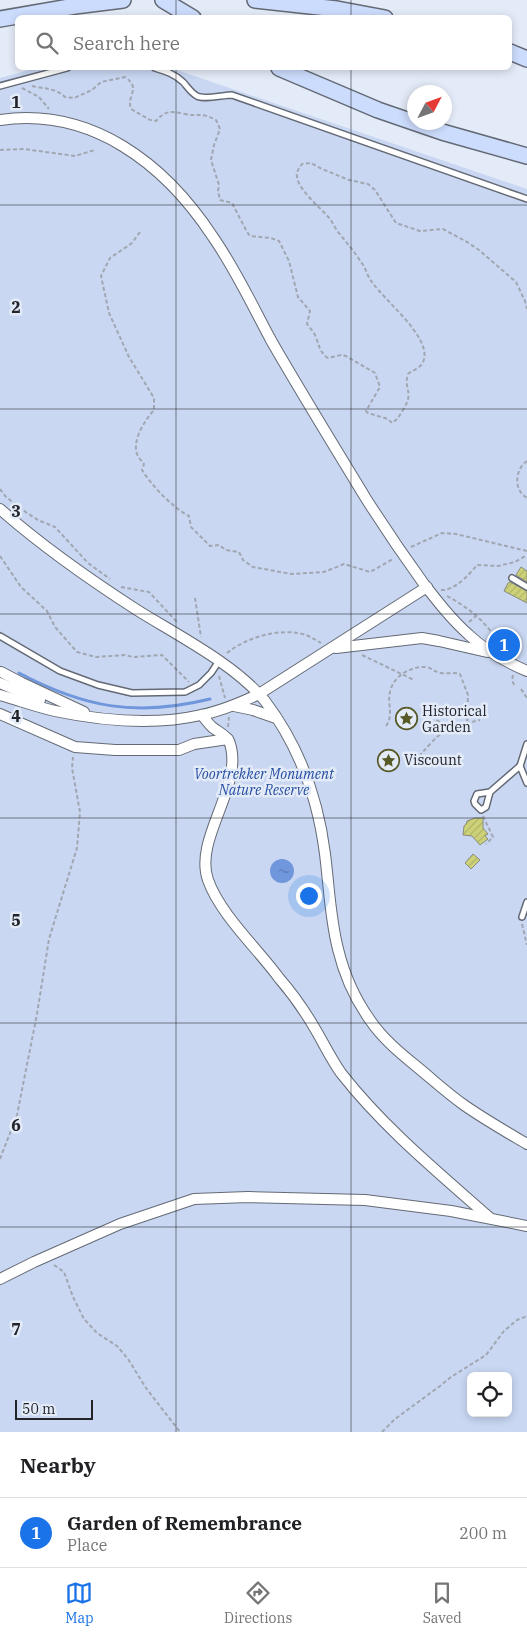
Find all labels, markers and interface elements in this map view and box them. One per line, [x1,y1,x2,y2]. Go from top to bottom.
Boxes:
search box [15,15,512,70]
icon: search [33,29,61,57]
text: Search here [73,31,180,55]
north arrow [407,85,452,130]
text: 1 [11,92,21,112]
text: 2 [11,297,21,317]
text: 3 [11,501,21,521]
pin: 1 [488,626,520,664]
place label: Historical Garden [422,702,487,736]
text: 4 [11,706,21,726]
place icon: Historical Garden [394,707,418,731]
place icon: Viscount [376,748,400,772]
place label: Viscount [404,751,462,769]
park label: Voortrekker Monument Nature Reserve [194,765,335,799]
your location [296,883,322,909]
text: 5 [11,910,21,930]
text: 6 [11,1115,21,1135]
text: 7 [11,1319,21,1339]
map controls [467,1372,512,1417]
button: locate [467,1372,512,1417]
scale bar [15,1397,92,1420]
text: 50 m [22,1400,55,1418]
text: Nearby [20,1451,96,1479]
text: Garden of Remembrance [67,1511,302,1535]
text: 1 [31,1523,41,1543]
text: 200 m [459,1523,507,1543]
text: Place [67,1535,107,1555]
tab: Map [65,1579,94,1627]
tab: Directions [224,1579,292,1627]
tab: Saved [423,1579,462,1627]

